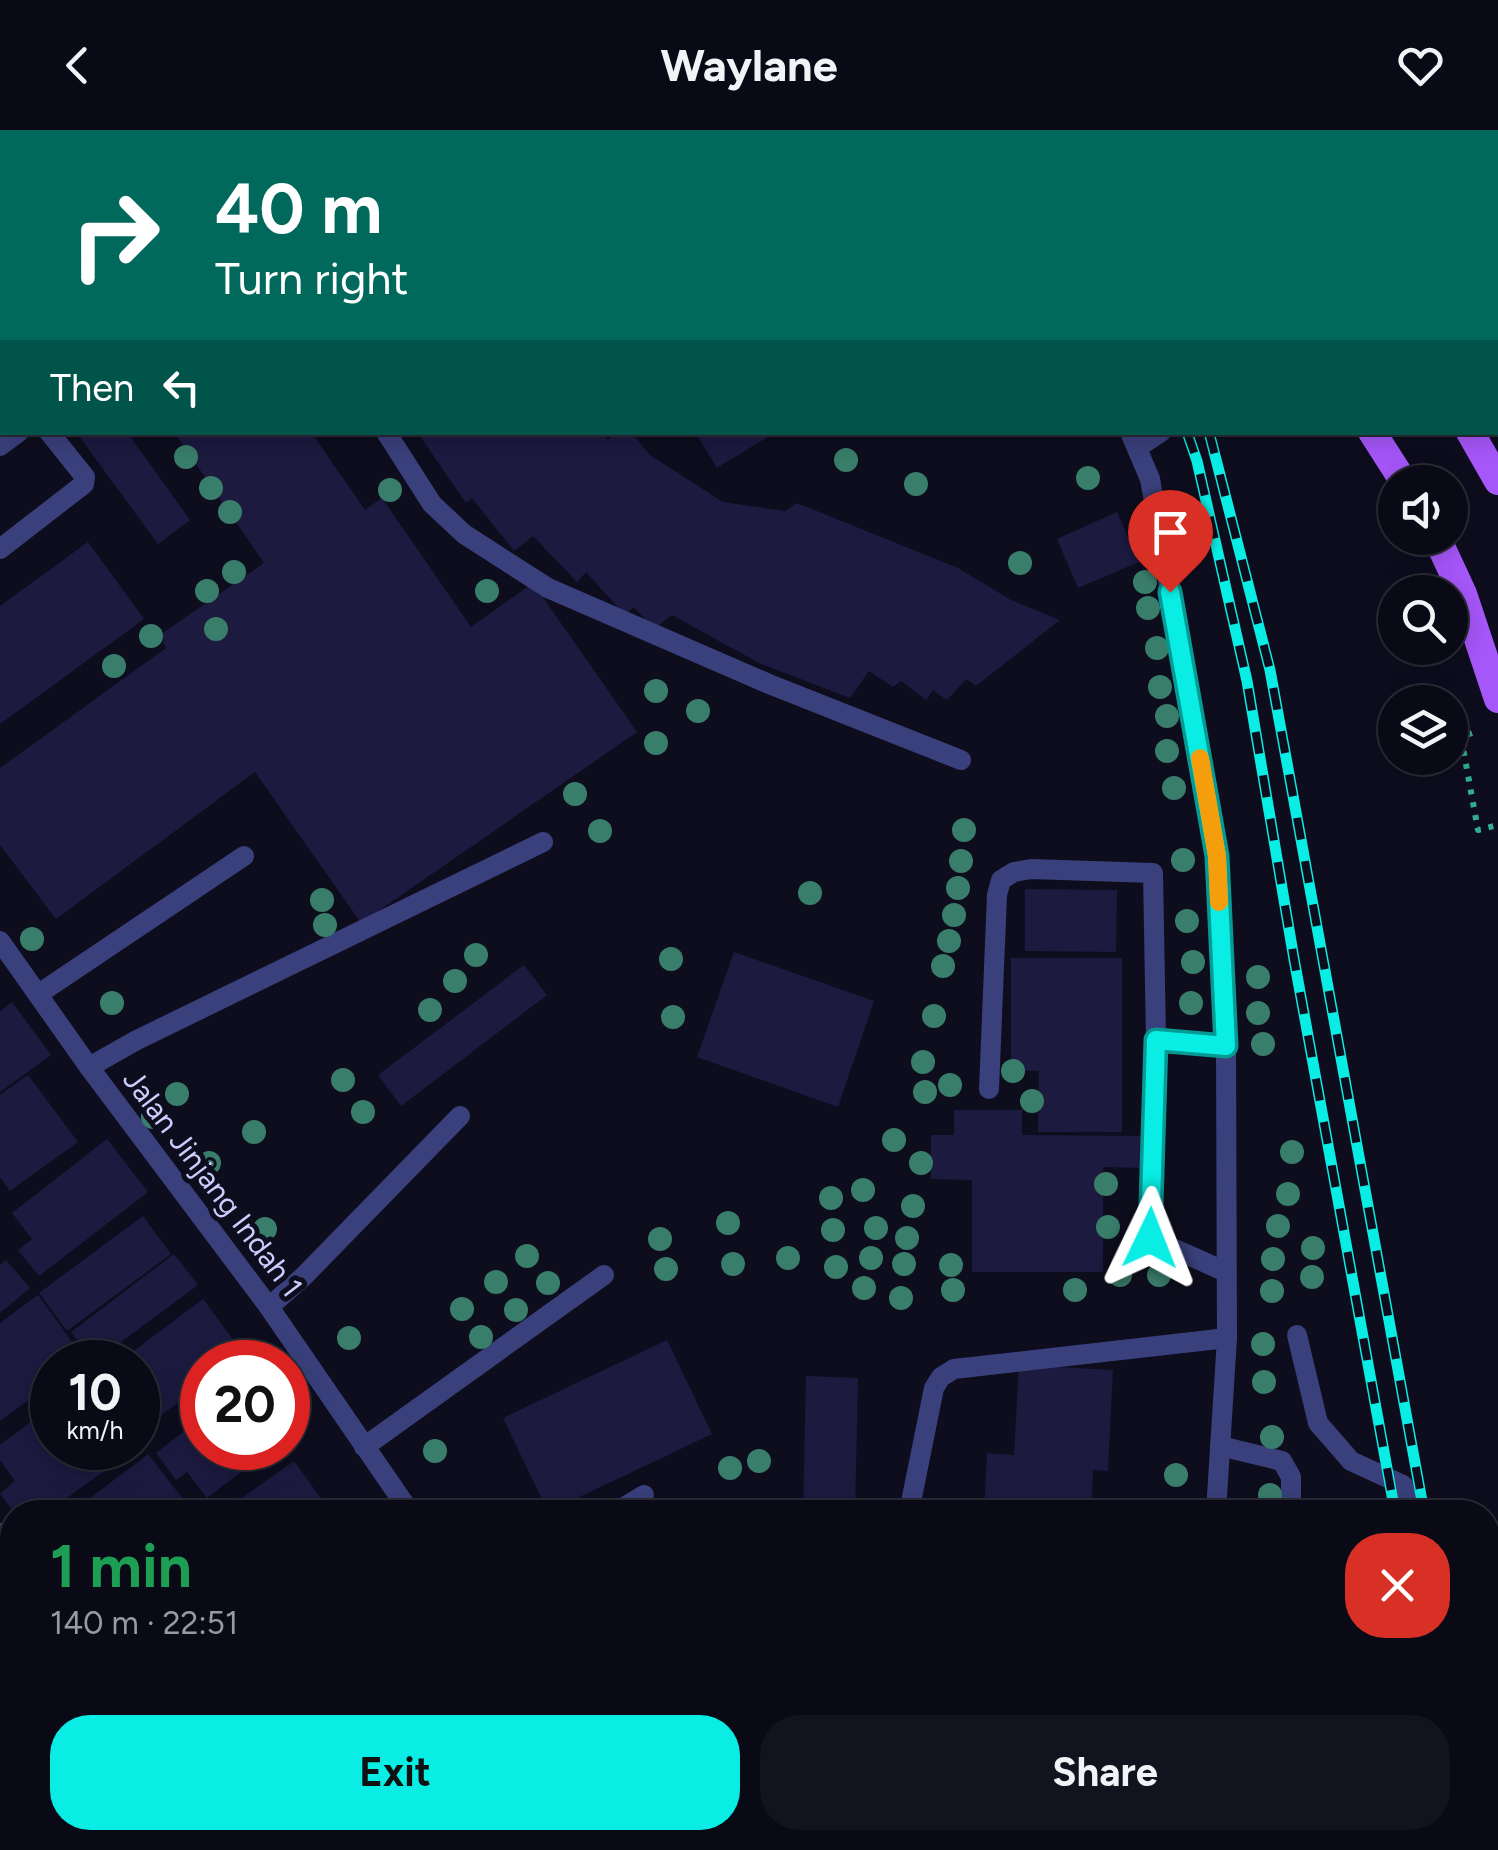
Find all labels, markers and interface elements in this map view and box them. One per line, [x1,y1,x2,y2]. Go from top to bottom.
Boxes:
icon: back [50,38,105,93]
text: Waylane [660,38,838,92]
icon: heart [1393,38,1448,93]
text: 40 m [215,166,382,251]
icon: right [50,170,180,300]
text: Turn right [215,251,408,305]
icon: left [154,360,209,415]
text: Then [50,365,134,411]
map controls [1378,465,1468,775]
button: sound [1378,465,1468,555]
pin [1128,490,1213,593]
icon: arrive [1143,505,1198,560]
button: search [1378,575,1468,665]
button: layers [1378,685,1468,775]
street label: Jalan Jinjang Indah 1 [115,1062,311,1304]
position arrow [1098,1186,1202,1290]
speed limit sign: 20 [180,1340,310,1470]
text: 10 [68,1362,122,1423]
text: km/h [66,1415,124,1445]
text: 1 min [50,1530,192,1602]
button: close [1345,1533,1450,1638]
text: 140 m · 22:51 [50,1604,238,1642]
button: Exit [50,1715,740,1830]
button: Share [760,1715,1450,1830]

